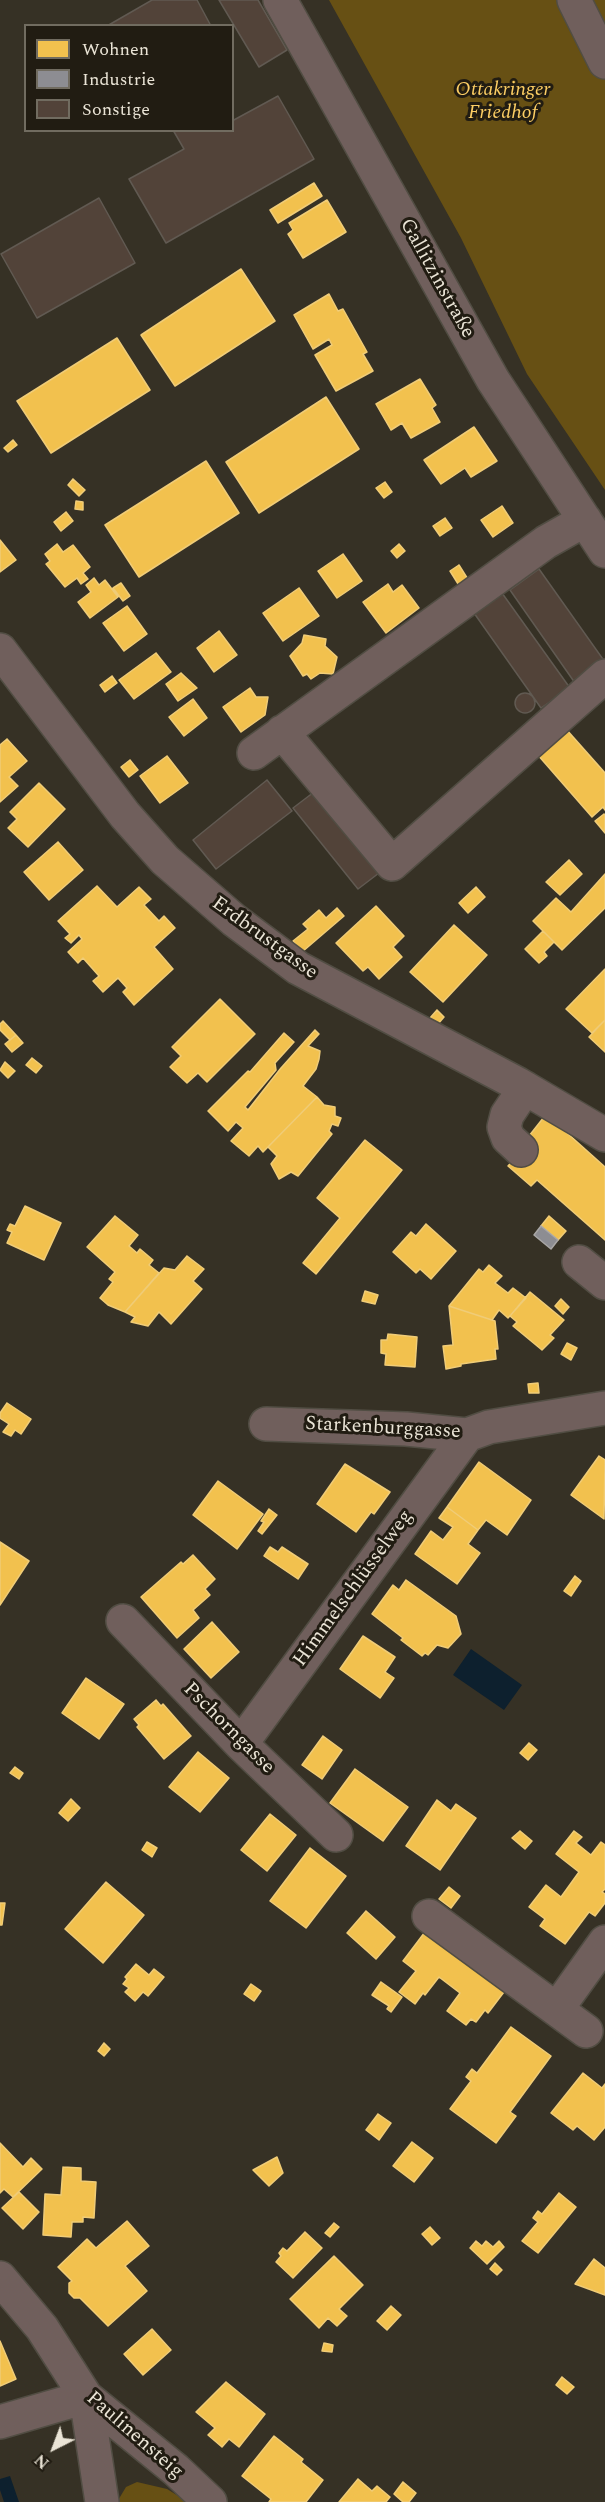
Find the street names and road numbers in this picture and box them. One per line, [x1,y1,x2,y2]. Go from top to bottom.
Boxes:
street label: Gallitzinstraße [393,215,479,343]
street label: Erdbrustgasse [206,892,322,986]
street label: Starkenburggasse [305,1413,461,1445]
street label: Himmelschlüsselweg [289,1506,419,1672]
street label: Pschorngasse [177,1678,279,1780]
street label: Paulinensteig [81,2387,187,2485]

